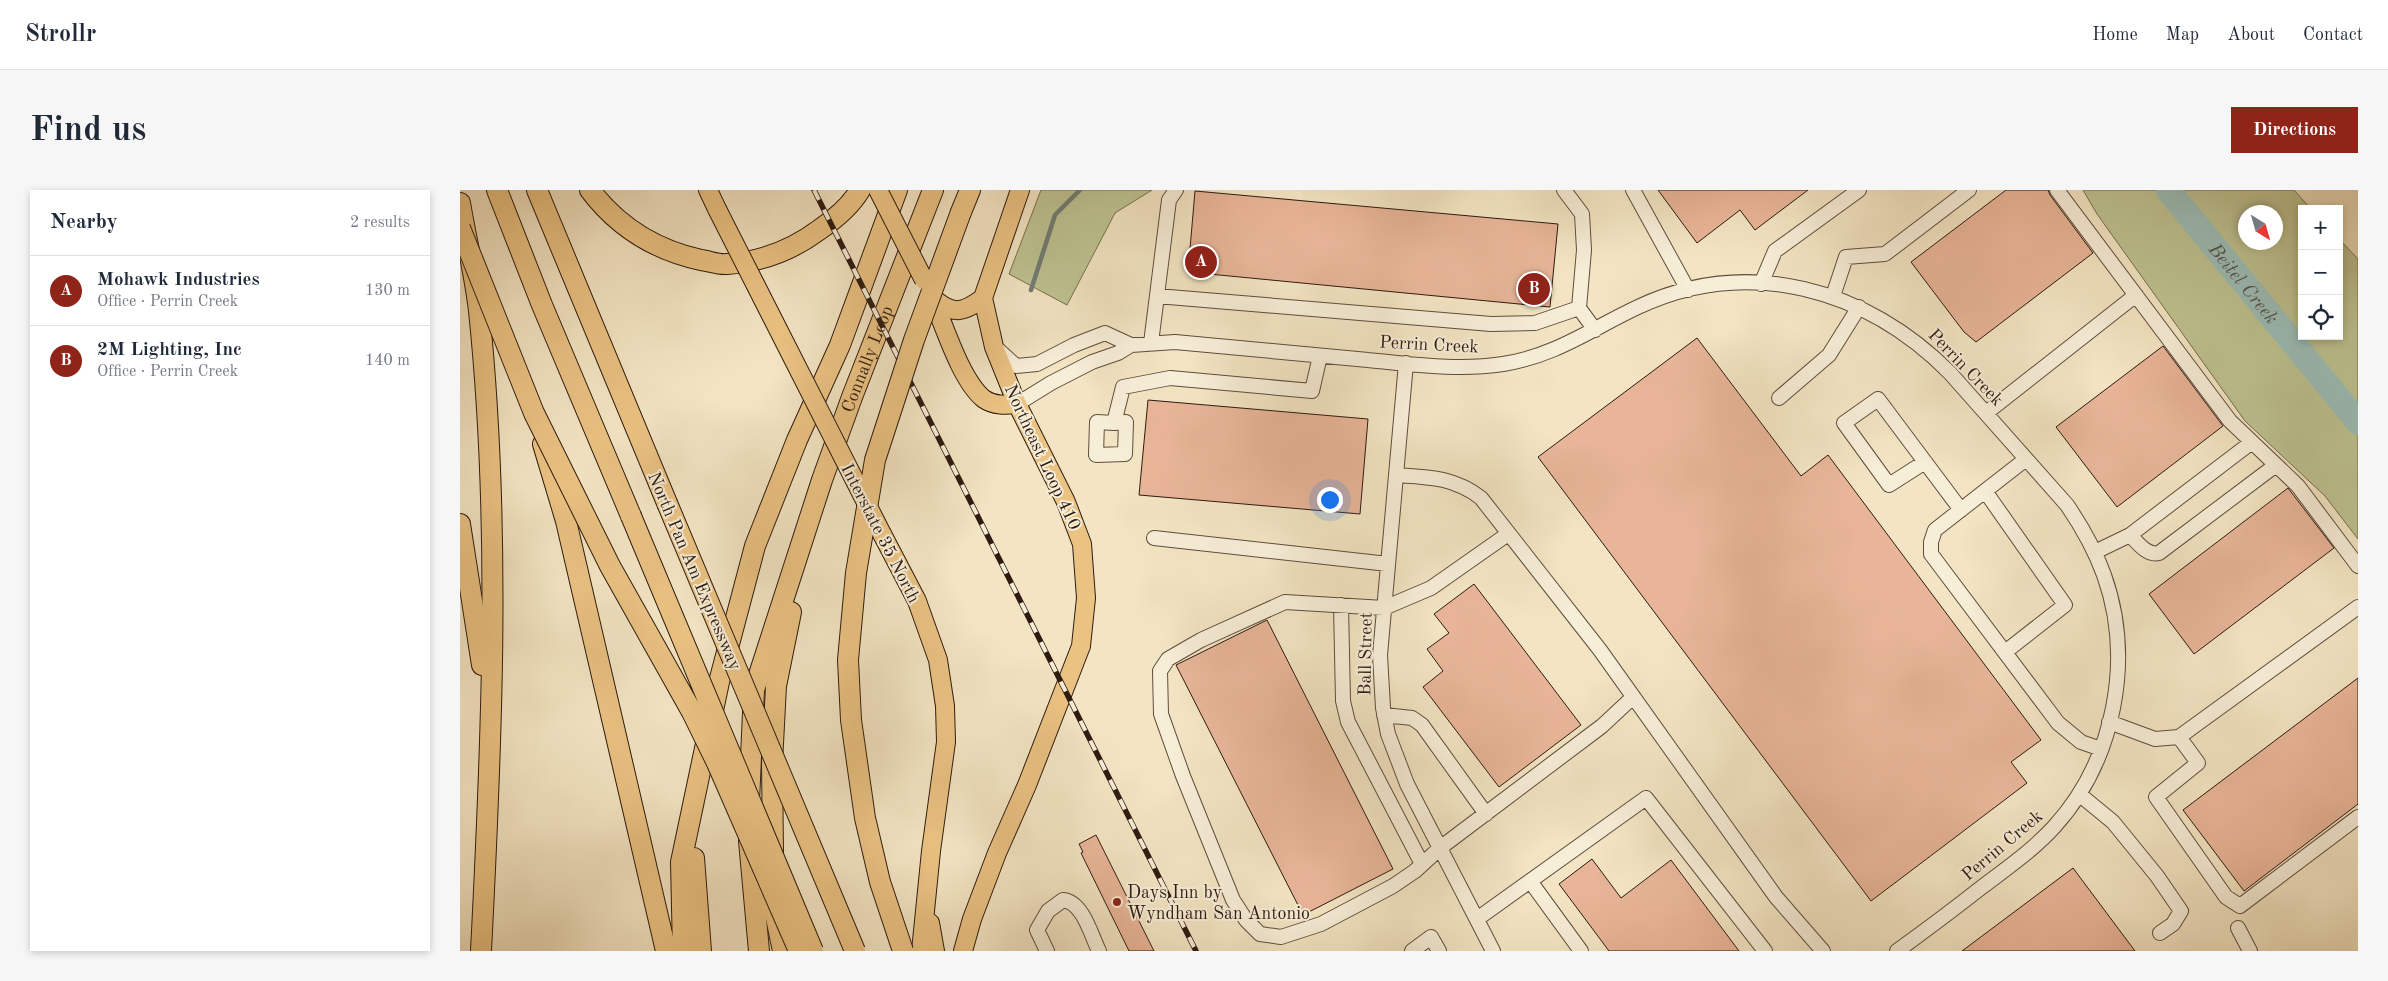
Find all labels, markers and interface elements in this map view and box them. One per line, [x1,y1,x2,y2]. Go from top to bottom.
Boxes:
text: Strollr [25,23,96,47]
text: Home [2092,26,2138,44]
text: Map [2166,26,2199,44]
text: About [2227,26,2275,44]
text: Contact [2303,26,2363,44]
button: Directions [2231,107,2358,153]
text: Find us [30,113,146,148]
north arrow [2238,205,2283,250]
map controls [2298,205,2343,340]
button: + [2298,205,2343,250]
text: Nearby [50,212,118,233]
text: 2 results [350,215,410,231]
water label: Beitel Creek [2203,240,2280,328]
pin: A [1185,243,1217,281]
button: − [2298,250,2343,295]
pin: B [1518,270,1550,308]
text: Mohawk Industries [97,271,260,290]
text: A [60,283,72,299]
text: 130 m [365,283,410,299]
text: Office · Perrin Creek [97,294,238,310]
button: locate [2298,295,2343,340]
street label: Connally Loop [839,303,897,415]
street label: Perrin Creek [1924,326,2006,410]
street label: Perrin Creek [1379,333,1479,357]
text: 2M Lighting, Inc [97,341,242,360]
text: B [60,353,72,369]
text: 140 m [365,353,410,369]
text: Office · Perrin Creek [97,364,238,380]
street label: Northeast Loop 410 [1001,382,1084,533]
street label: Interstate 35 North [837,461,923,606]
street label: North Pan Am Expressway [644,470,744,674]
your location [1317,487,1343,513]
street label: Ball Street [1356,612,1376,696]
street label: Perrin Creek [1959,807,2046,885]
place label: Days Inn by Wyndham San Antonio [1127,884,1310,923]
marker: Days Inn by Wyndham San Antonio [1111,896,1123,908]

